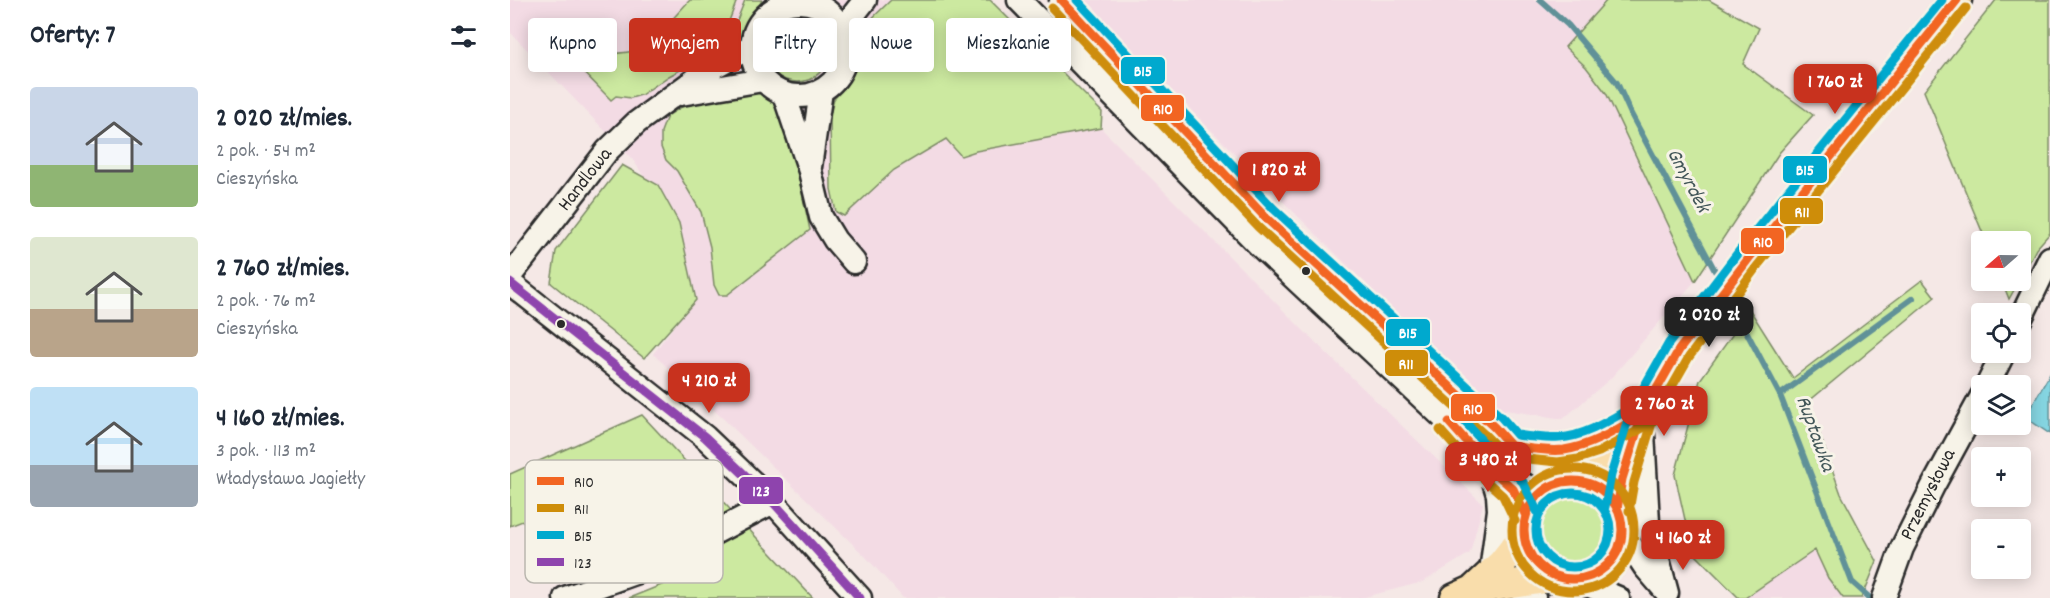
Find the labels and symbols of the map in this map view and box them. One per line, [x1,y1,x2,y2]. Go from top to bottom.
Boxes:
line badge: B15 [1120,56,1166,85]
text: B15 [1134,61,1152,84]
pin: 1 760 zł [1773,64,1897,115]
line badge: R10 [1140,94,1185,122]
text: R10 [1153,99,1173,122]
street label: Handlowa [552,142,620,218]
water label: Gmyrdek [1658,143,1718,221]
pin: 1 820 zł [1217,152,1341,203]
line badge: B15 [1782,155,1828,184]
text: B15 [1796,160,1814,183]
line badge: R11 [1779,197,1824,225]
text: R11 [1795,202,1809,225]
line badge: R10 [1740,227,1785,255]
north arrow [1971,231,2031,291]
text: R10 [1753,232,1773,255]
unlabelled marker [1300,265,1312,277]
pin: 2 020 zł [1647,297,1771,348]
unlabelled marker [555,318,567,330]
line badge: B15 [1385,318,1431,347]
text: B15 [1399,323,1417,346]
line badge: R11 [1384,349,1429,377]
text: R11 [1399,354,1413,377]
pin: 4 210 zł [647,363,771,414]
pin: 2 760 zł [1602,386,1726,437]
water label: Ruptawka [1786,392,1842,477]
line badge: R10 [1450,393,1496,422]
text: R10 [1463,399,1483,422]
pin: 3 480 zł [1426,442,1550,493]
street label: Przemysłowa [1894,444,1964,546]
legend [525,460,723,583]
text: R10 [574,472,594,495]
line badge: 123 [738,476,784,505]
text: 123 [752,481,770,504]
text: R11 [574,499,589,522]
pin: 4 160 zł [1621,520,1745,571]
text: B15 [574,526,593,549]
text: 123 [574,553,592,576]

